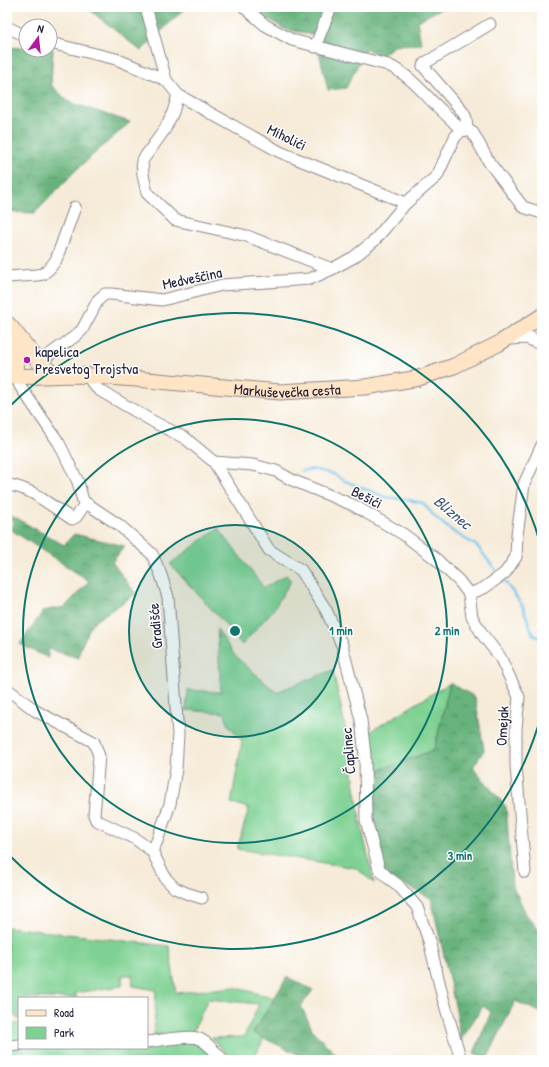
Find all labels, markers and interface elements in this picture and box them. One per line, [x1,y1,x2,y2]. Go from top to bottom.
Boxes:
north arrow [18,18,58,58]
text: N [36,21,45,36]
street label: Miholići [264,119,310,155]
street label: Medveščina [160,261,224,295]
place label: kapelica Presvetog Trojstva [35,341,138,379]
marker: kapelica Presvetog Trojstva [22,355,32,365]
street label: Markuševečka cesta [233,377,341,403]
street label: Bešići [348,480,386,514]
water label: Bliznec [430,490,478,535]
street label: Gradišće [143,602,167,650]
text: 1 min [329,622,353,639]
text: 2 min [435,622,460,639]
centre of rings [228,624,242,638]
street label: Omejak [490,705,514,747]
street label: Čaplinec [336,727,360,775]
text: 3 min [448,847,473,864]
legend [18,997,148,1049]
text: Road [54,1004,74,1021]
text: Park [54,1024,74,1041]

